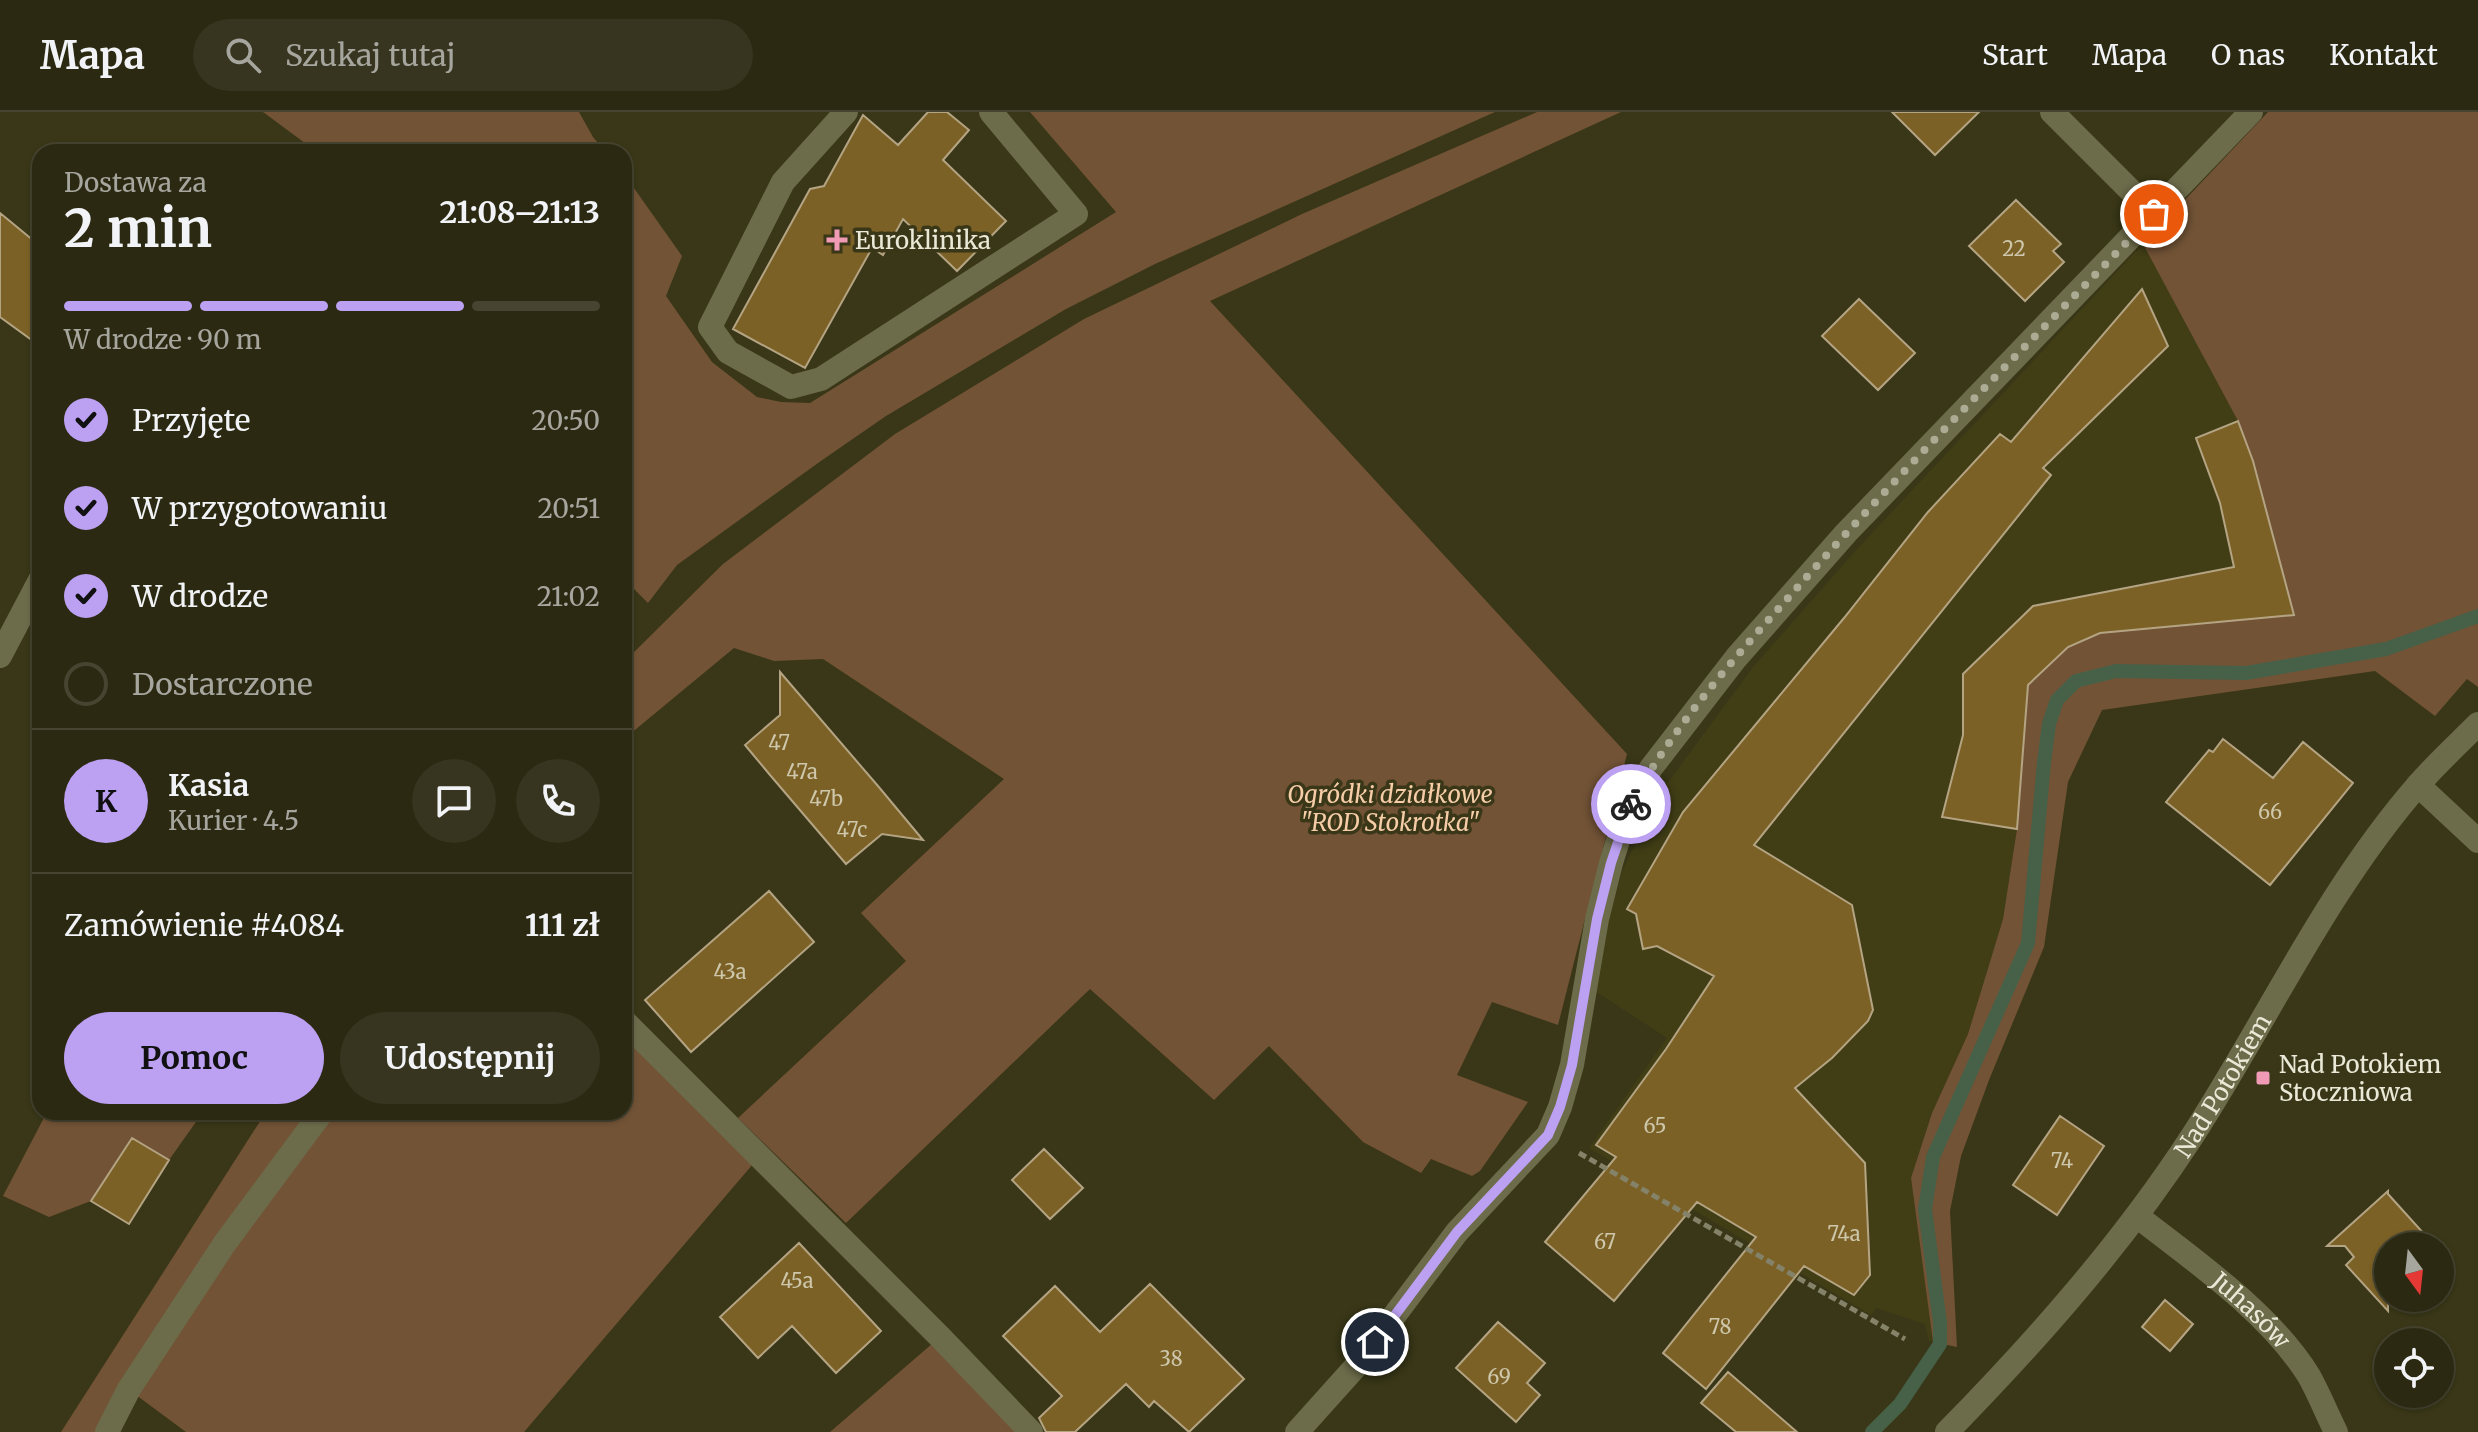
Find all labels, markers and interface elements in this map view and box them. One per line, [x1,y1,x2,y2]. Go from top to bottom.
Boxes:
search box [193,19,753,91]
text: Mapa [40,32,145,79]
icon: search [221,33,265,77]
text: Szukaj tutaj [285,36,456,74]
text: Start [1982,37,2048,73]
text: Mapa [2092,37,2167,73]
text: O nas [2211,37,2285,73]
text: Kontakt [2329,37,2438,73]
text: Dostawa za [64,166,207,199]
pin [2120,180,2188,248]
icon: bag [2132,192,2176,236]
text: 21:08–21:13 [439,193,600,231]
text: 2 min [64,196,212,261]
place label: Euroklinika [855,225,991,256]
marker: Euroklinika [826,229,848,251]
house number: 22 [2002,236,2026,261]
text: W drodze · 90 m [64,323,262,356]
icon: check [64,398,108,442]
text: Przyjęte [132,401,250,439]
text: 20:50 [532,404,600,437]
icon: check [64,486,108,530]
text: W przygotowaniu [132,489,388,527]
text: 20:51 [537,492,600,525]
icon: check [64,574,108,618]
text: W drodze [132,577,268,615]
text: 21:02 [537,580,600,613]
text: Dostarczone [132,665,313,703]
house number: 47 [768,730,790,755]
button: chat [412,759,496,843]
button: phone [516,759,600,843]
house number: 47a [786,759,818,784]
courier [1591,764,1671,844]
text: Kasia [168,766,249,804]
park label: Ogródki działkowe "ROD Stokrotka" [1287,779,1493,838]
text: K [95,782,117,820]
icon: bike [1609,782,1653,826]
house number: 47b [809,786,843,811]
house number: 66 [2258,799,2282,824]
text: Kurier · 4.5 [168,804,299,837]
house number: 47c [837,817,867,842]
text: Zamówienie #4084 [64,906,344,944]
text: 111 zł [525,906,600,944]
house number: 43a [714,959,747,984]
street label: Nad Potokiem [2167,1008,2278,1163]
button: Pomoc [64,1012,324,1104]
button: Udostępnij [340,1012,600,1104]
place label: Nad Potokiem Stoczniowa [2279,1049,2442,1108]
marker: Nad Potokiem Stoczniowa [2254,1069,2272,1087]
house number: 65 [1644,1113,1666,1138]
house number: 74 [2051,1148,2073,1173]
house number: 74a [1827,1221,1861,1246]
house number: 67 [1594,1229,1616,1254]
north arrow [2374,1232,2454,1312]
map controls [2374,1232,2454,1408]
street label: Juhasów [2205,1264,2298,1355]
house number: 45a [781,1268,814,1293]
pin [1341,1308,1409,1376]
house number: 78 [1709,1314,1731,1339]
icon: home [1353,1320,1397,1364]
button: locate [2374,1328,2454,1408]
house number: 38 [1159,1346,1183,1371]
house number: 69 [1487,1364,1511,1389]

